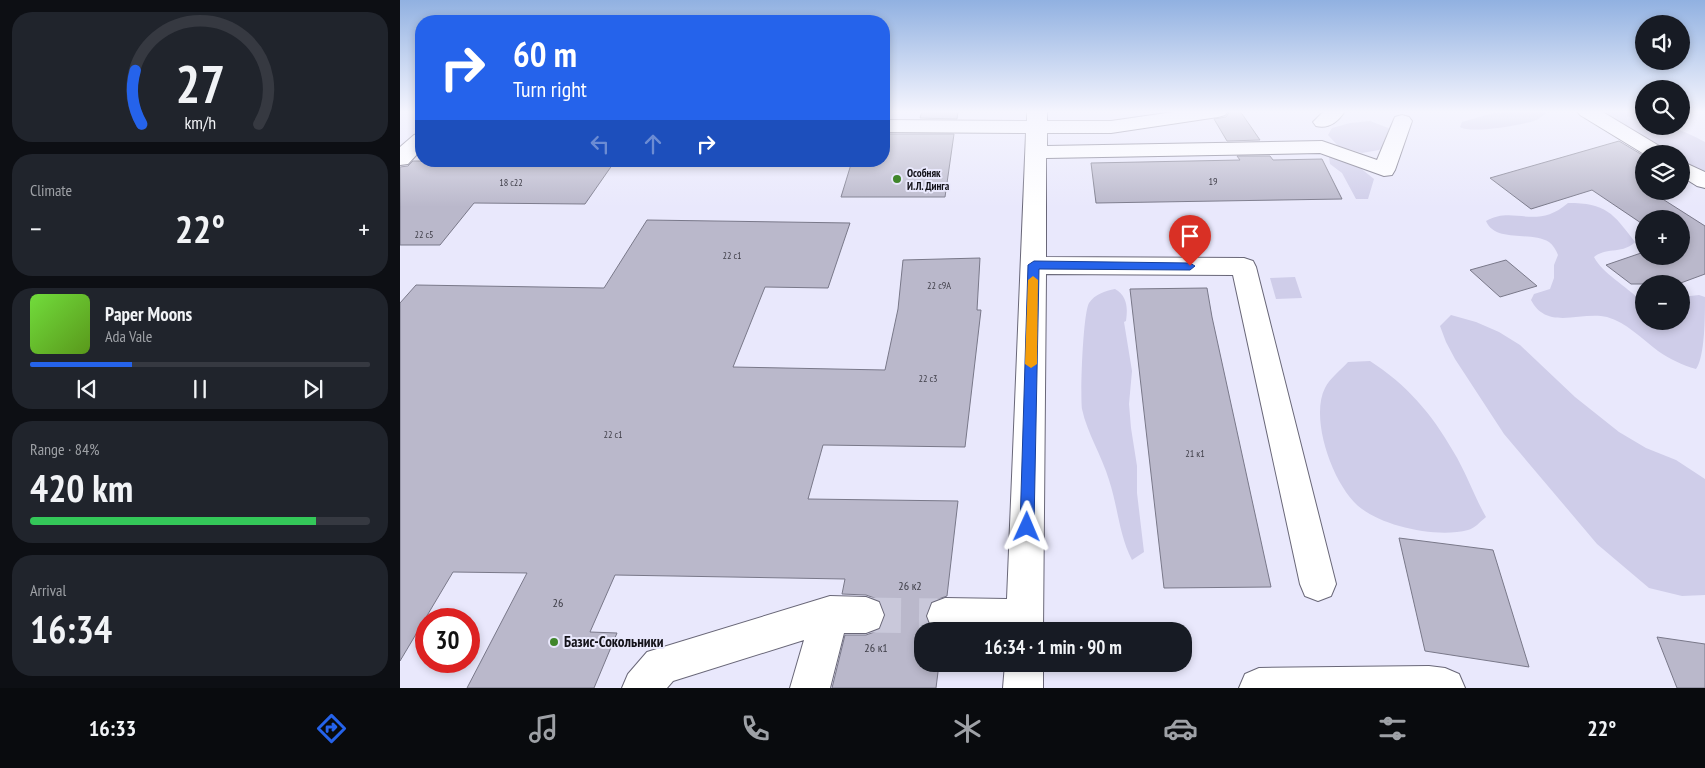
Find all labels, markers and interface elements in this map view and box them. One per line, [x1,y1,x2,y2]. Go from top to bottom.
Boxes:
map controls [1635,15,1690,330]
button: sound [1635,15,1690,70]
text: 60 m [513,31,577,77]
icon: right [430,35,495,100]
text: 27 [175,50,225,117]
text: Turn right [513,75,587,103]
button: search [1635,80,1690,135]
text: km/h [184,111,216,134]
icon: left [586,130,614,158]
icon: ahead [639,130,667,158]
icon: right [692,130,720,158]
button: layers [1635,145,1690,200]
place label: Особняк И.Л. Динга [907,166,950,193]
marker: Особняк И.Л. Динга [891,173,903,185]
house number: 19 [1209,175,1218,188]
house number: 18 с22 [499,176,523,189]
text: Climate [30,180,72,200]
text: 22° [175,204,225,253]
text: − [30,210,42,247]
text: + [358,210,370,247]
button: + [1635,210,1690,265]
pin [1169,215,1211,266]
icon: arrive [1176,222,1204,250]
house number: 22 с5 [414,228,434,241]
house number: 22 с1 [722,249,742,262]
button: − [1635,275,1690,330]
house number: 22 с9А [927,279,951,292]
text: Paper Moons [105,302,192,326]
text: Ada Vale [105,326,152,346]
house number: 22 с3 [918,372,938,385]
icon: previous [73,375,101,403]
icon: pause [186,375,214,403]
icon: next [299,375,327,403]
house number: 22 с1 [603,428,623,441]
text: Range · 84% [30,439,99,459]
house number: 21 к1 [1185,447,1205,460]
text: 420 km [30,463,133,512]
position arrow [1000,500,1052,552]
house number: 26 к2 [898,578,922,593]
text: Arrival [30,580,66,600]
house number: 26 [553,595,563,610]
text: 16:34 [30,604,112,653]
speed limit sign: 30 [415,608,480,673]
place label: Базис-Сокольники [564,632,664,651]
text: 16:34 · 1 min · 90 m [984,635,1122,659]
marker: Базис-Сокольники [548,636,560,648]
house number: 26 к1 [864,640,888,655]
icon: directions [314,711,349,746]
icon: music [526,711,561,746]
icon: phone [738,711,773,746]
icon: climate [950,711,985,746]
icon: car [1163,711,1198,746]
icon: filters [1375,711,1410,746]
text: 16:33 [89,714,136,742]
text: 22° [1587,714,1616,742]

